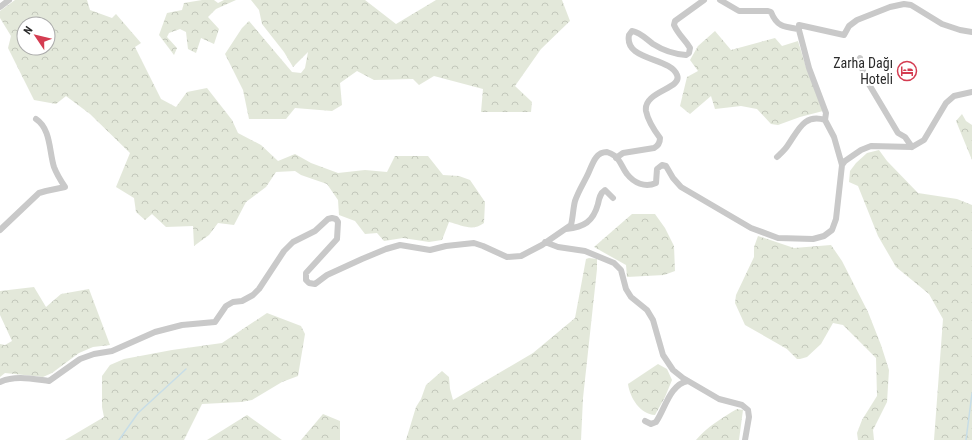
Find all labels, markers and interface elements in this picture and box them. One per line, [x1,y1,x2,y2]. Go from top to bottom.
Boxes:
north arrow [16,16,56,56]
text: N [21,24,36,37]
place label: Zarha Dağı Hoteli [833,55,893,87]
hotel icon: Zarha Dağı Hoteli [896,60,918,82]

